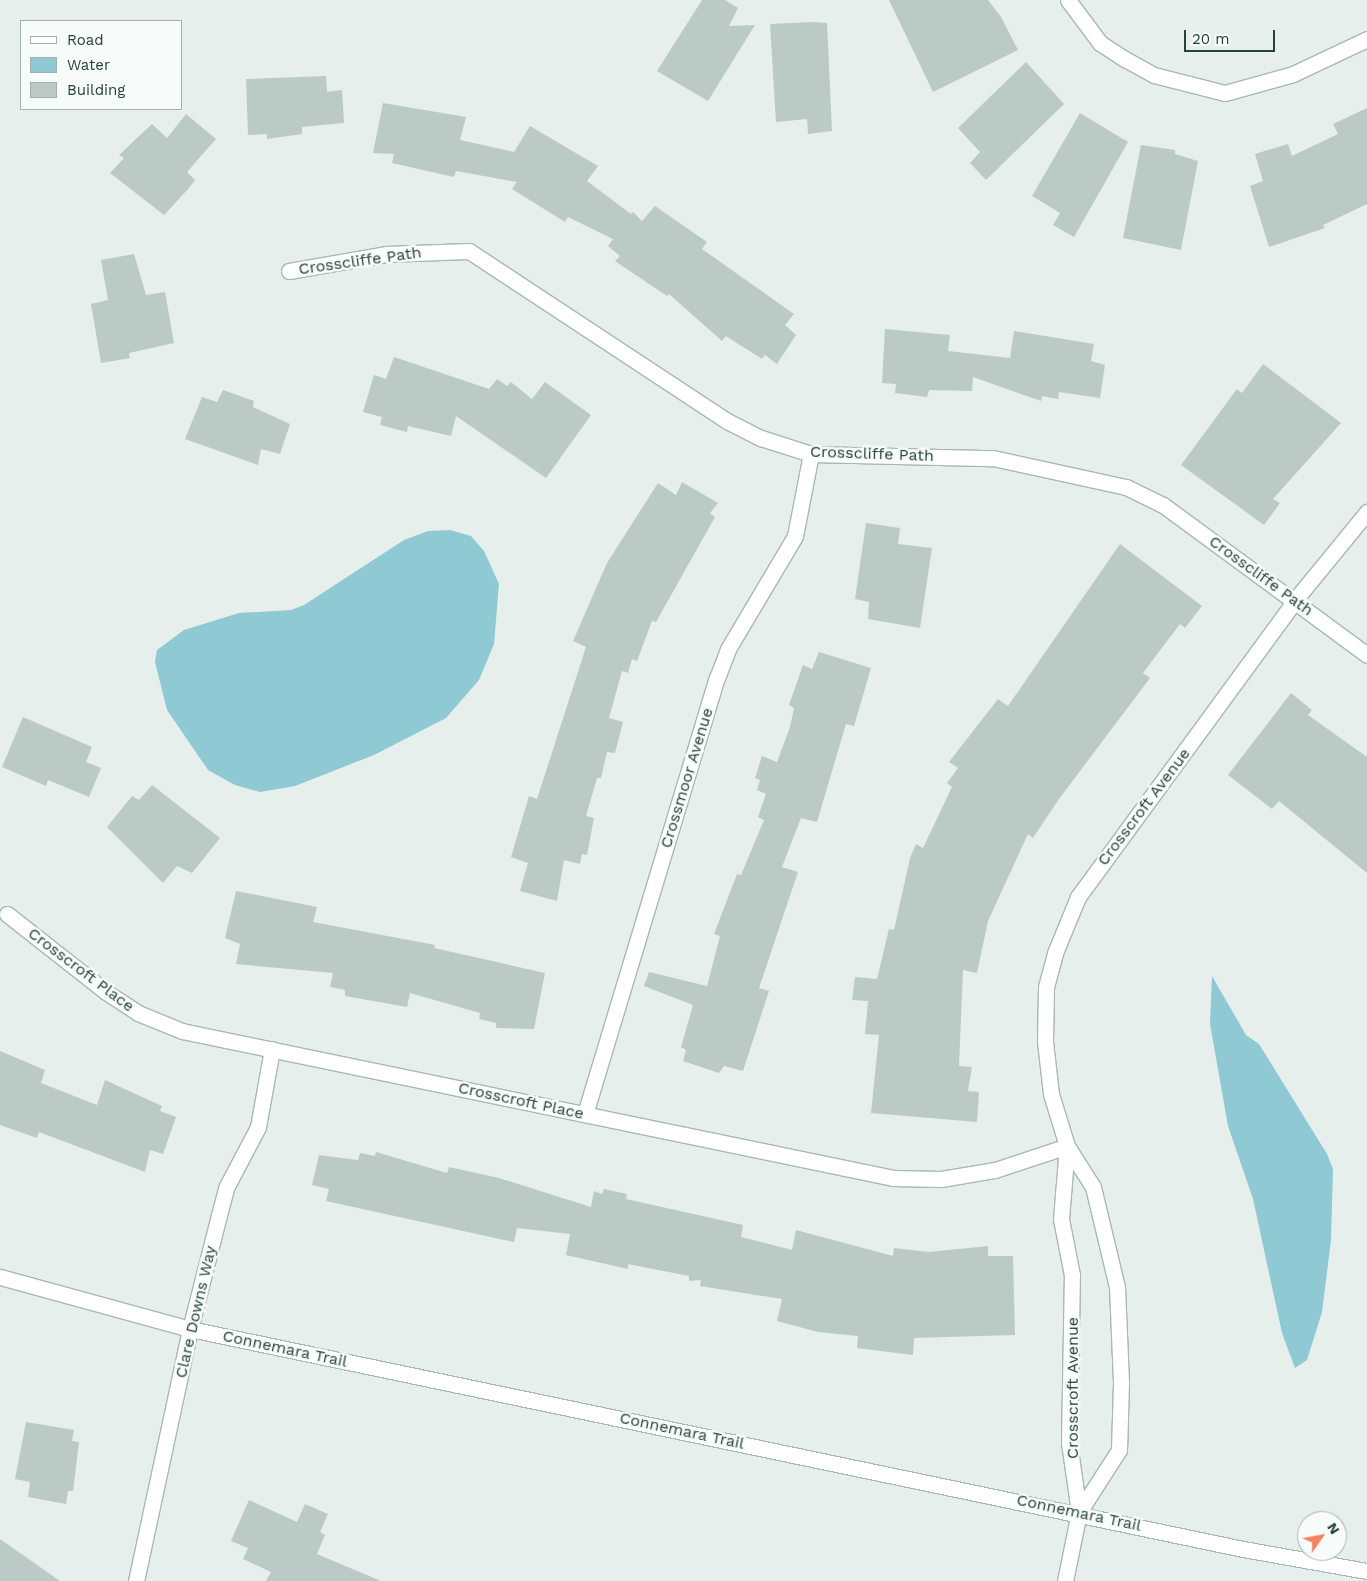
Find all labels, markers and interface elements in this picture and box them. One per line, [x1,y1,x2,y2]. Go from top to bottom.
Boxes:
legend [20,20,182,110]
scale bar [1187,20,1278,52]
text: 20 m [1192,30,1230,48]
text: Road [67,31,104,49]
text: Water [67,56,110,74]
text: Building [67,81,125,99]
street label: Crosscliffe Path [297,243,423,279]
street label: Crosscliffe Path [810,442,934,466]
street label: Crosscliffe Path [1205,532,1317,620]
street label: Crossmoor Avenue [656,705,718,851]
street label: Crosscroft Avenue [1093,744,1195,870]
street label: Crosscroft Place [24,924,138,1016]
street label: Crosscroft Place [456,1078,586,1124]
street label: Clare Downs Way [171,1244,221,1380]
street label: Crosscroft Avenue [1063,1317,1083,1459]
street label: Connemara Trail [220,1326,350,1372]
street label: Connemara Trail [617,1408,747,1454]
street label: Connemara Trail [1014,1490,1144,1536]
north arrow [1297,1511,1347,1561]
text: N [1324,1520,1343,1537]

